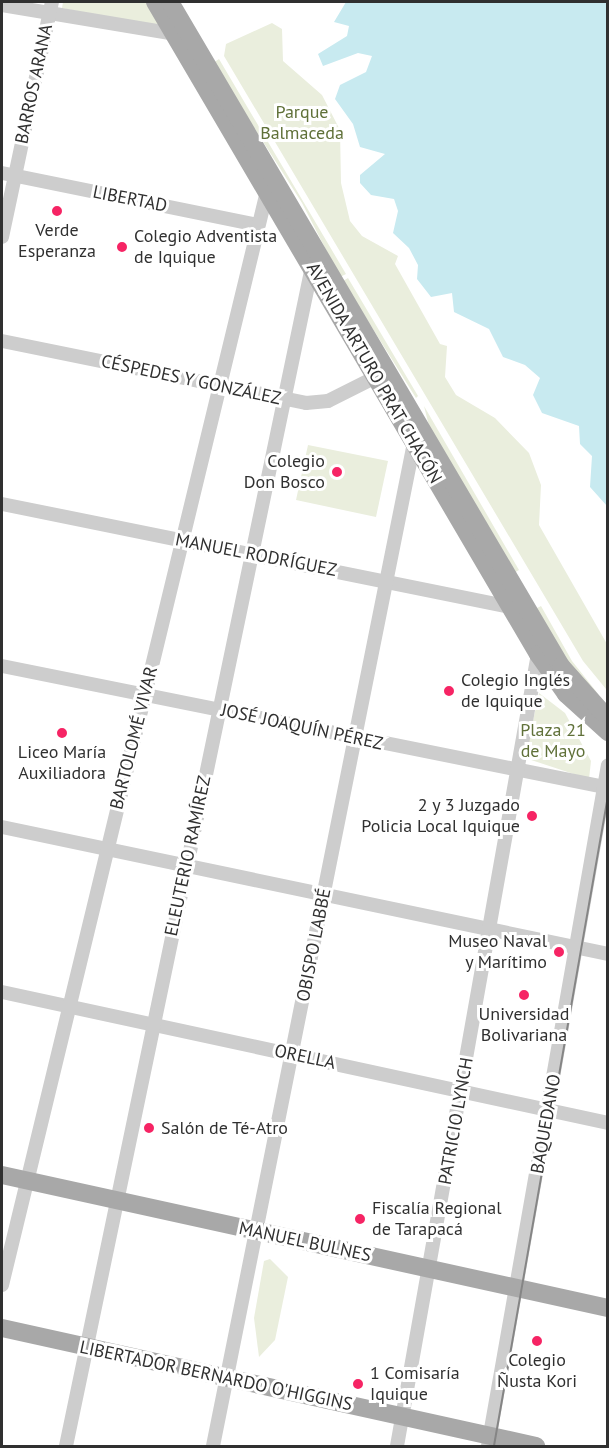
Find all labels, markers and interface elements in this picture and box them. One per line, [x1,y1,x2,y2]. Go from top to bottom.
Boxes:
street label: BARROS ARANA [11,22,57,146]
park label: Parque Balmaceda [260,102,344,144]
street label: LIBERTAD [91,181,169,217]
marker: Verde Esperanza [50,204,64,218]
place label: Verde Esperanza [18,220,96,262]
place label: Colegio Adventista de Iquique [134,226,278,268]
marker: Colegio Adventista de Iquique [115,240,129,254]
street label: AVENIDA ARTURO PRAT CHACÓN [301,258,447,488]
street label: CÉSPEDES Y GONZÁLEZ [99,350,283,410]
place label: Colegio Don Bosco [244,451,325,494]
marker: Colegio Don Bosco [330,465,344,479]
street label: MANUEL RODRÍGUEZ [173,529,339,581]
street label: BARTOLOMÉ VIVAR [106,664,162,812]
place label: Colegio Inglés de Iquique [461,670,570,712]
marker: Colegio Inglés de Iquique [442,684,456,698]
street label: JOSÉ JOAQUÍN PÉREZ [219,699,385,755]
park label: Plaza 21 de Mayo [520,720,586,762]
marker: Liceo María Auxiliadora [55,726,69,740]
place label: Liceo María Auxiliadora [18,742,106,784]
street label: ELEUTERIO RAMÍREZ [160,774,216,938]
place label: 2 y 3 Juzgado Policia Local Iquique [361,795,520,838]
marker: 2 y 3 Juzgado Policia Local Iquique [525,809,539,823]
street label: OBISPO LABBÉ [292,886,336,1004]
place label: Museo Naval y Marítimo [448,931,547,974]
marker: Museo Naval y Marítimo [552,945,566,959]
marker: Universidad Bolivariana [517,988,531,1002]
place label: Universidad Bolivariana [479,1004,569,1046]
street label: ORELLA [272,1040,338,1074]
street label: PATRICIO LYNCH [434,1056,478,1186]
street label: BAQUEDANO [527,1073,565,1175]
place label: Salón de Té-Atro [161,1117,288,1139]
marker: Salón de Té-Atro [142,1121,156,1135]
place label: Fiscalía Regional de Tarapacá [372,1198,502,1240]
marker: Fiscalía Regional de Tarapacá [353,1212,367,1226]
street label: MANUEL BULNES [237,1217,373,1267]
marker: Colegio Ñusta Kori [530,1334,544,1348]
street label: LIBERTADOR BERNARDO O'HIGGINS [78,1337,354,1415]
place label: Colegio Ñusta Kori [497,1350,577,1392]
place label: 1 Comisaría Iquique [370,1363,460,1406]
marker: 1 Comisaría Iquique [351,1377,365,1391]

